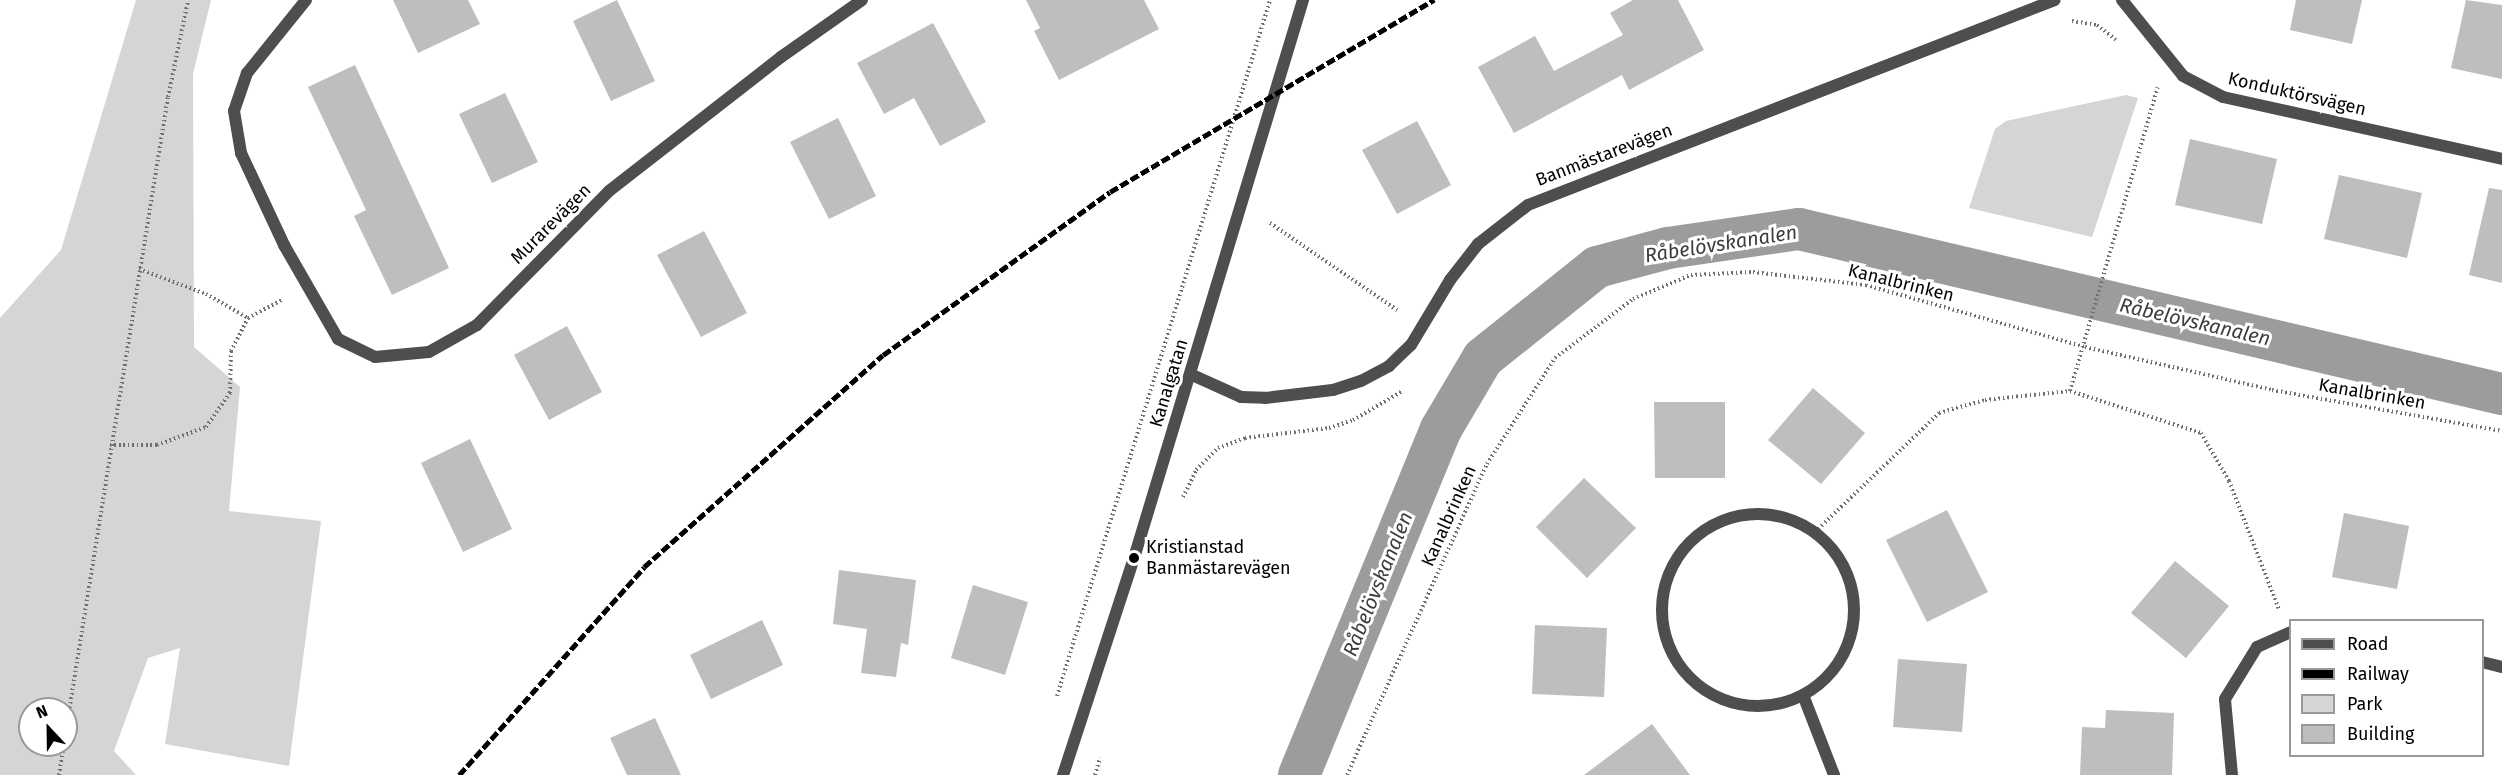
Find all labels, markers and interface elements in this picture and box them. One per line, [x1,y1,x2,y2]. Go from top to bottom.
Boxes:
street label: Konduktörsvägen [2226,68,2368,120]
street label: Banmästarevägen [1533,119,1675,191]
street label: Murarevägen [506,179,596,269]
water label: Råbelövskanalen [1643,220,1799,268]
street label: Kanalbrinken [1846,259,1956,307]
water label: Råbelövskanalen [2117,293,2273,351]
street label: Kanalgatan [1145,336,1193,430]
street label: Kanalbrinken [2317,374,2427,414]
street label: Kanalbrinken [1417,462,1481,570]
water label: Råbelövskanalen [1338,508,1418,660]
place label: Kristianstad Banmästarevägen [1146,537,1291,580]
marker: Kristianstad Banmästarevägen [1127,551,1141,565]
legend [2289,619,2484,757]
text: Road [2347,633,2389,655]
text: Railway [2347,663,2409,685]
text: Park [2347,693,2382,715]
north arrow [18,697,78,757]
text: N [33,701,50,722]
text: Building [2347,723,2414,745]

